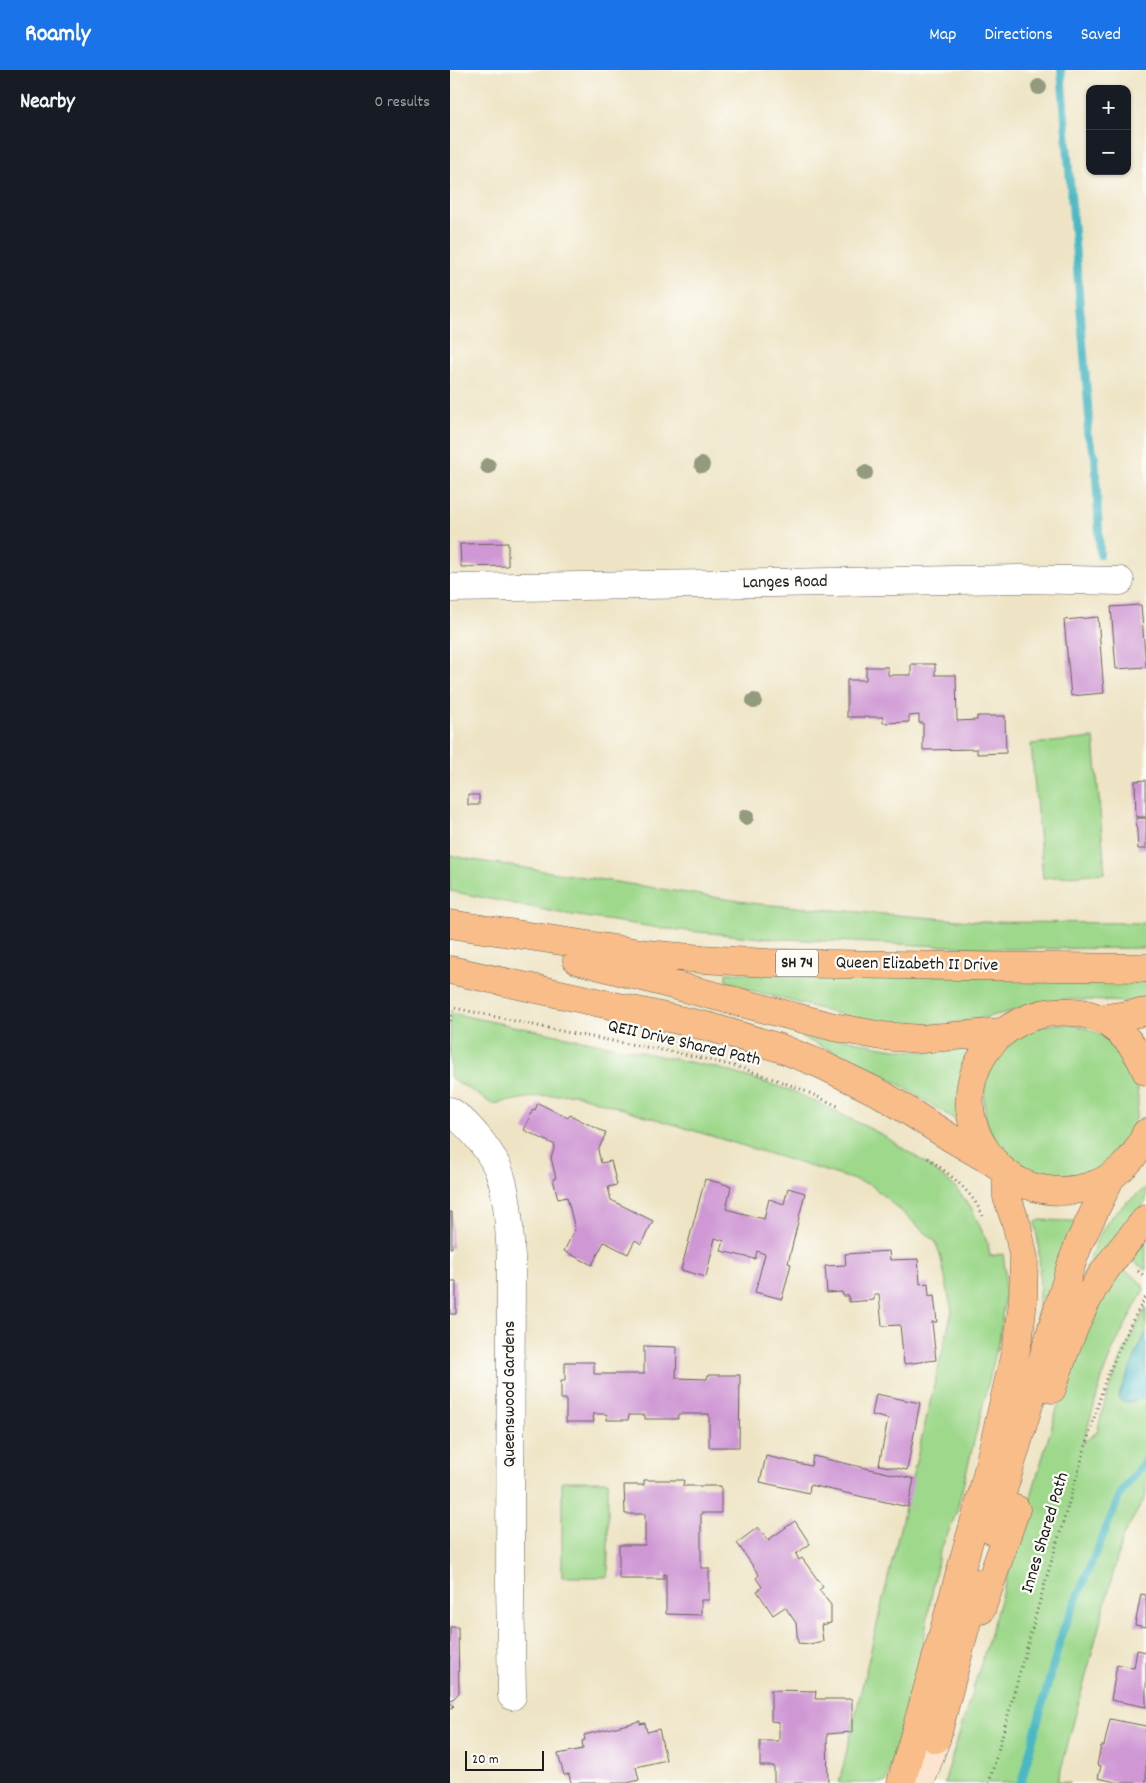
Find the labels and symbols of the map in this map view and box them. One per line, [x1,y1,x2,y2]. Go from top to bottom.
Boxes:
street label: Langes Road [742,570,828,596]
road number: SH 74 [776,950,818,976]
street label: Queen Elizabeth II Drive [836,951,998,979]
street label: QEII Drive Shared Path [605,1014,763,1074]
street label: Queenswood Gardens [498,1321,523,1467]
street label: Innes Shared Path [1016,1470,1076,1596]
scale bar [465,1748,544,1771]

